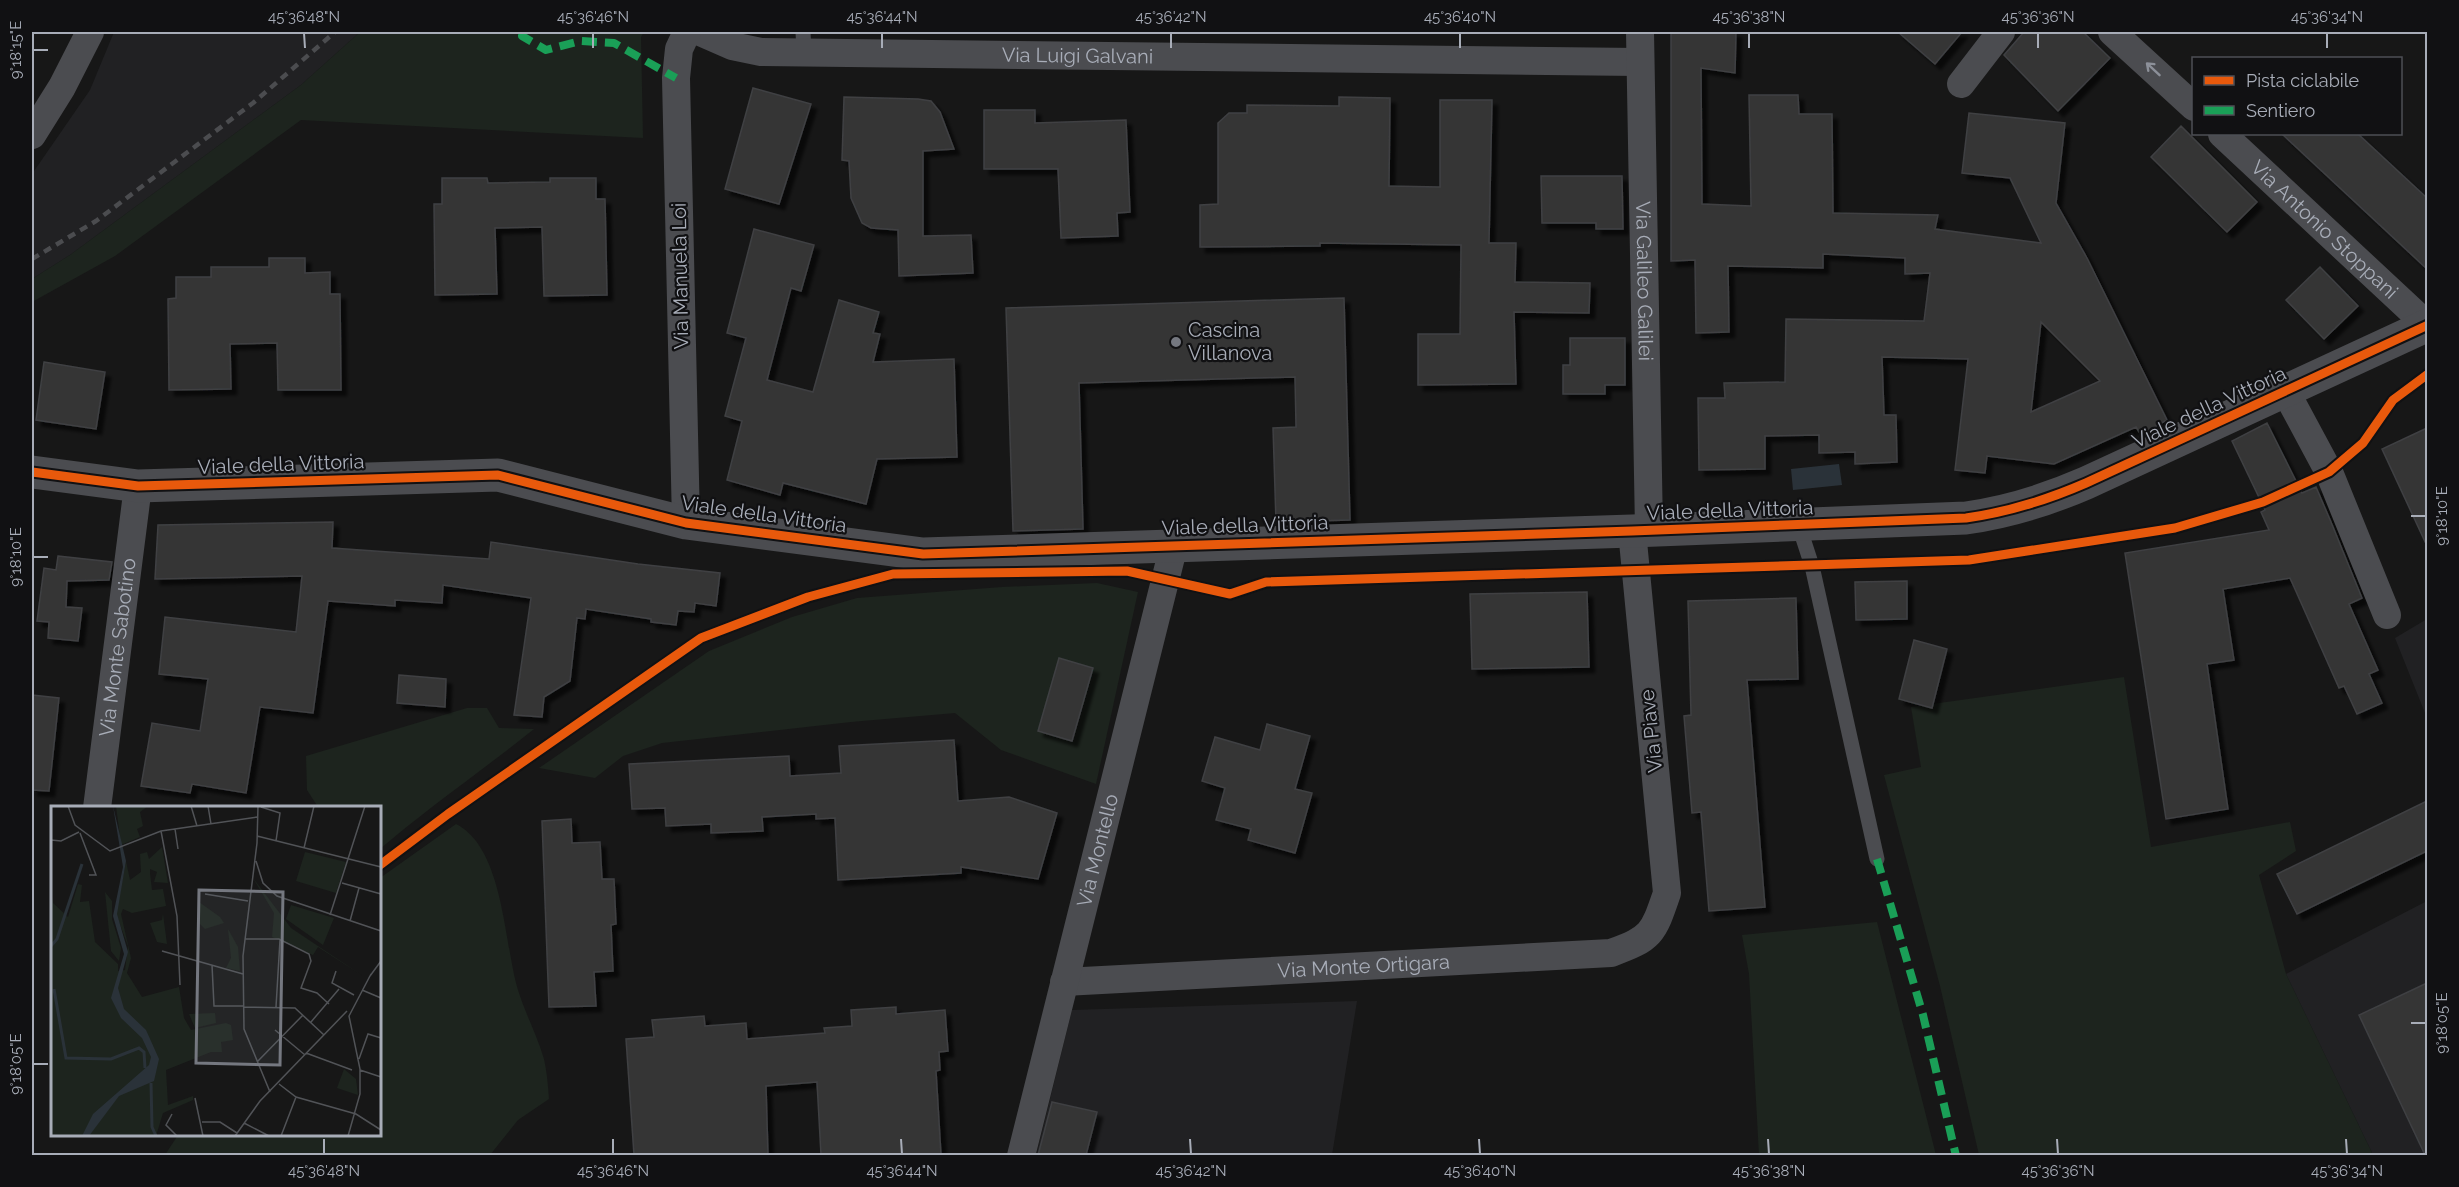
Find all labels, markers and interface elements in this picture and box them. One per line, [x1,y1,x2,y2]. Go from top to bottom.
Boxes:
text: 45°36'48"N [268,8,340,26]
text: 45°36'46"N [557,8,629,26]
text: 45°36'44"N [846,8,918,26]
text: 45°36'42"N [1136,8,1206,26]
text: 45°36'40"N [1424,8,1496,26]
text: 45°36'38"N [1713,8,1785,26]
text: 45°36'36"N [2001,8,2075,26]
text: 45°36'34"N [2291,8,2363,26]
text: 9°18'15"E [7,21,25,79]
street label: Via Luigi Galvani [1002,43,1153,68]
legend [2192,57,2402,135]
one-way arrow [2146,63,2161,77]
text: Pista ciclabile [2246,70,2360,91]
text: Sentiero [2246,100,2315,121]
street label: Via Antonio Stoppani [2246,155,2403,304]
street label: Via Galileo Galilei [1631,201,1658,361]
street label: Via Manuela Loi [667,202,693,350]
place label: Cascina Villanova [1188,318,1272,365]
marker: Cascina Villanova [1169,335,1183,349]
street label: Viale della Vittoria [2128,361,2290,453]
street label: Viale della Vittoria [197,449,365,479]
text: 9°18'10"E [2433,486,2451,546]
street label: Viale della Vittoria [680,491,848,537]
street label: Viale della Vittoria [1646,495,1814,525]
street label: Viale della Vittoria [1161,510,1329,540]
text: 9°18'10"E [7,527,25,587]
street label: Via Monte Sabotino [94,556,141,738]
street label: Via Piave [1635,688,1667,774]
street label: Via Montello [1072,791,1123,910]
inset map [51,806,381,1136]
street label: Via Monte Ortigara [1277,950,1450,983]
text: 9°18'05"E [2433,992,2451,1054]
text: 9°18'05"E [7,1033,25,1095]
text: 45°36'48"N [288,1162,360,1180]
text: 45°36'46"N [577,1162,649,1180]
text: 45°36'44"N [866,1162,938,1180]
text: 45°36'42"N [1156,1162,1226,1180]
text: 45°36'40"N [1444,1162,1516,1180]
text: 45°36'38"N [1733,1162,1805,1180]
text: 45°36'36"N [2021,1162,2095,1180]
text: 45°36'34"N [2311,1162,2383,1180]

